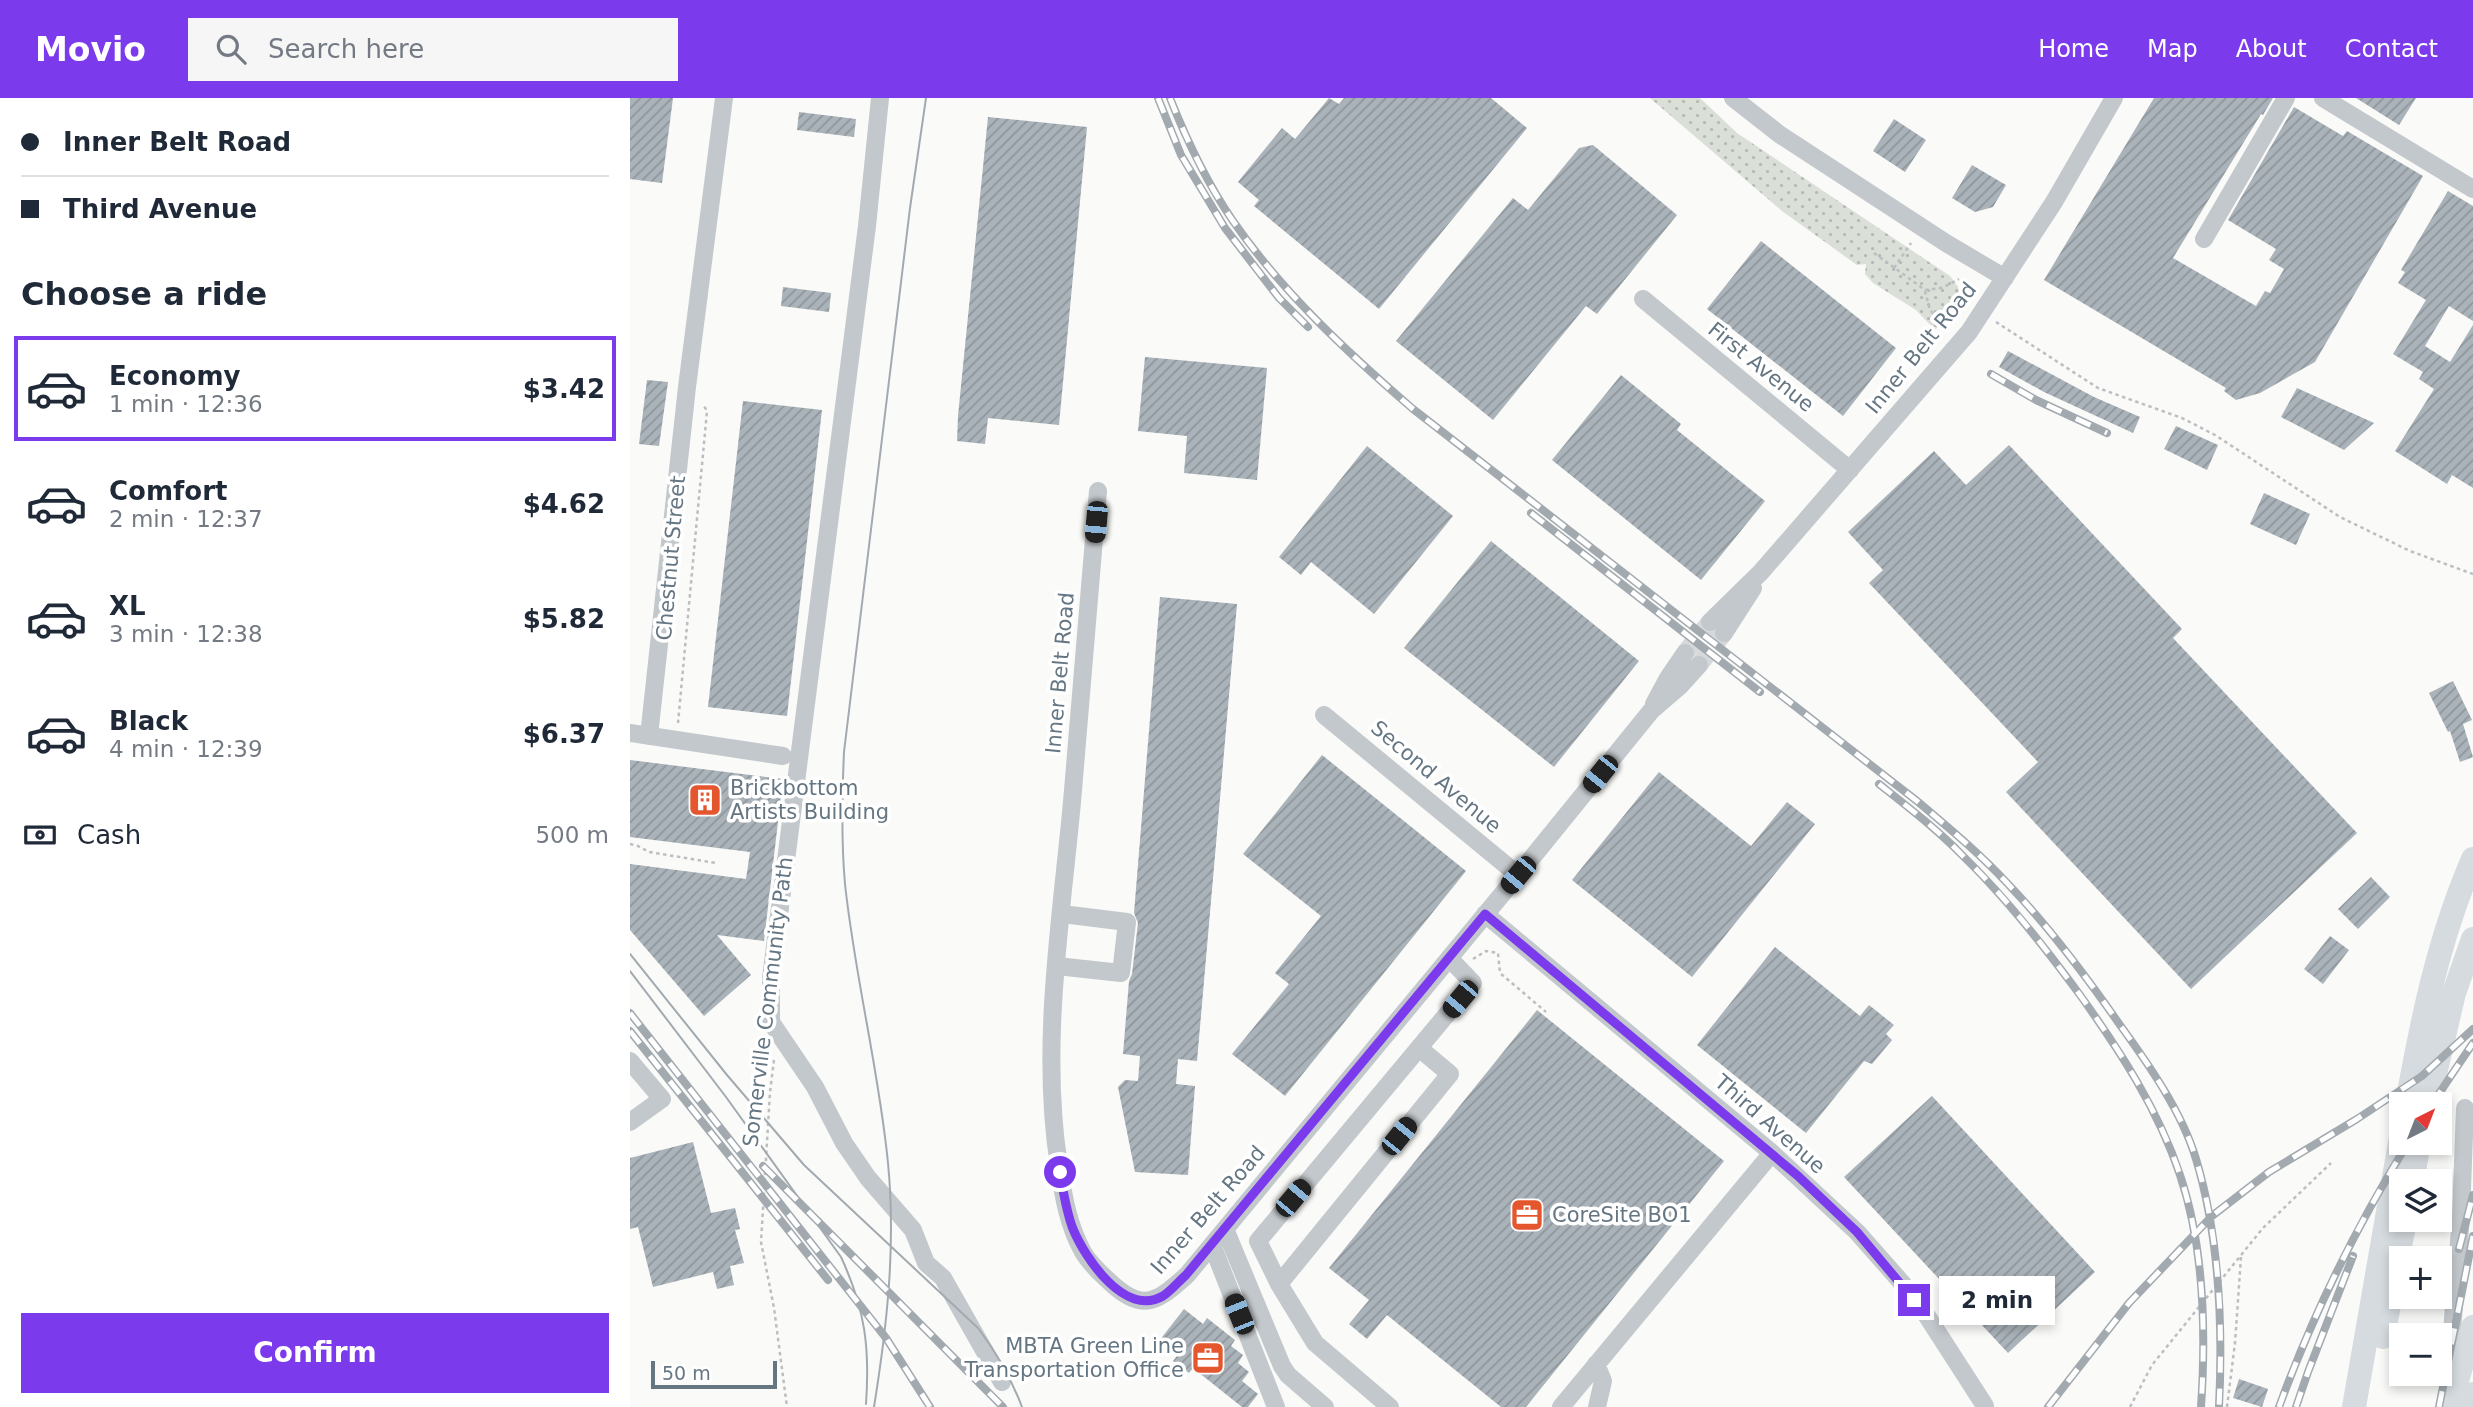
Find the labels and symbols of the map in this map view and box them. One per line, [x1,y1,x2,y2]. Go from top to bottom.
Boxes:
street label: Inner Belt Road [1861,278,1981,418]
street label: First Avenue [1703,317,1819,417]
street label: Chestnut Street [652,475,690,641]
car [1084,500,1109,544]
street label: Inner Belt Road [1041,591,1079,755]
street label: Second Avenue [1366,716,1506,838]
car [1579,751,1622,797]
place label: Brickbottom Artists Building [730,776,889,824]
building icon: Brickbottom Artists Building [686,781,724,819]
car [1497,852,1540,898]
street label: Somerville Community Path [738,856,798,1148]
car [1439,976,1482,1022]
street label: Third Avenue [1709,1069,1830,1178]
north arrow [2389,1092,2452,1155]
car [1378,1113,1421,1159]
street label: Inner Belt Road [1146,1141,1270,1279]
route start [1044,1156,1076,1188]
car [1272,1175,1315,1221]
office icon: CoreSite BO1 [1508,1196,1546,1234]
place label: CoreSite BO1 [1552,1203,1692,1227]
callout: 2 min [1938,1276,2054,1324]
route end [1898,1284,1930,1316]
car [1222,1291,1257,1337]
place label: MBTA Green Line Transportation Office [963,1334,1184,1382]
office icon: MBTA Green Line Transportation Office [1189,1339,1227,1377]
scale bar [651,1358,777,1390]

